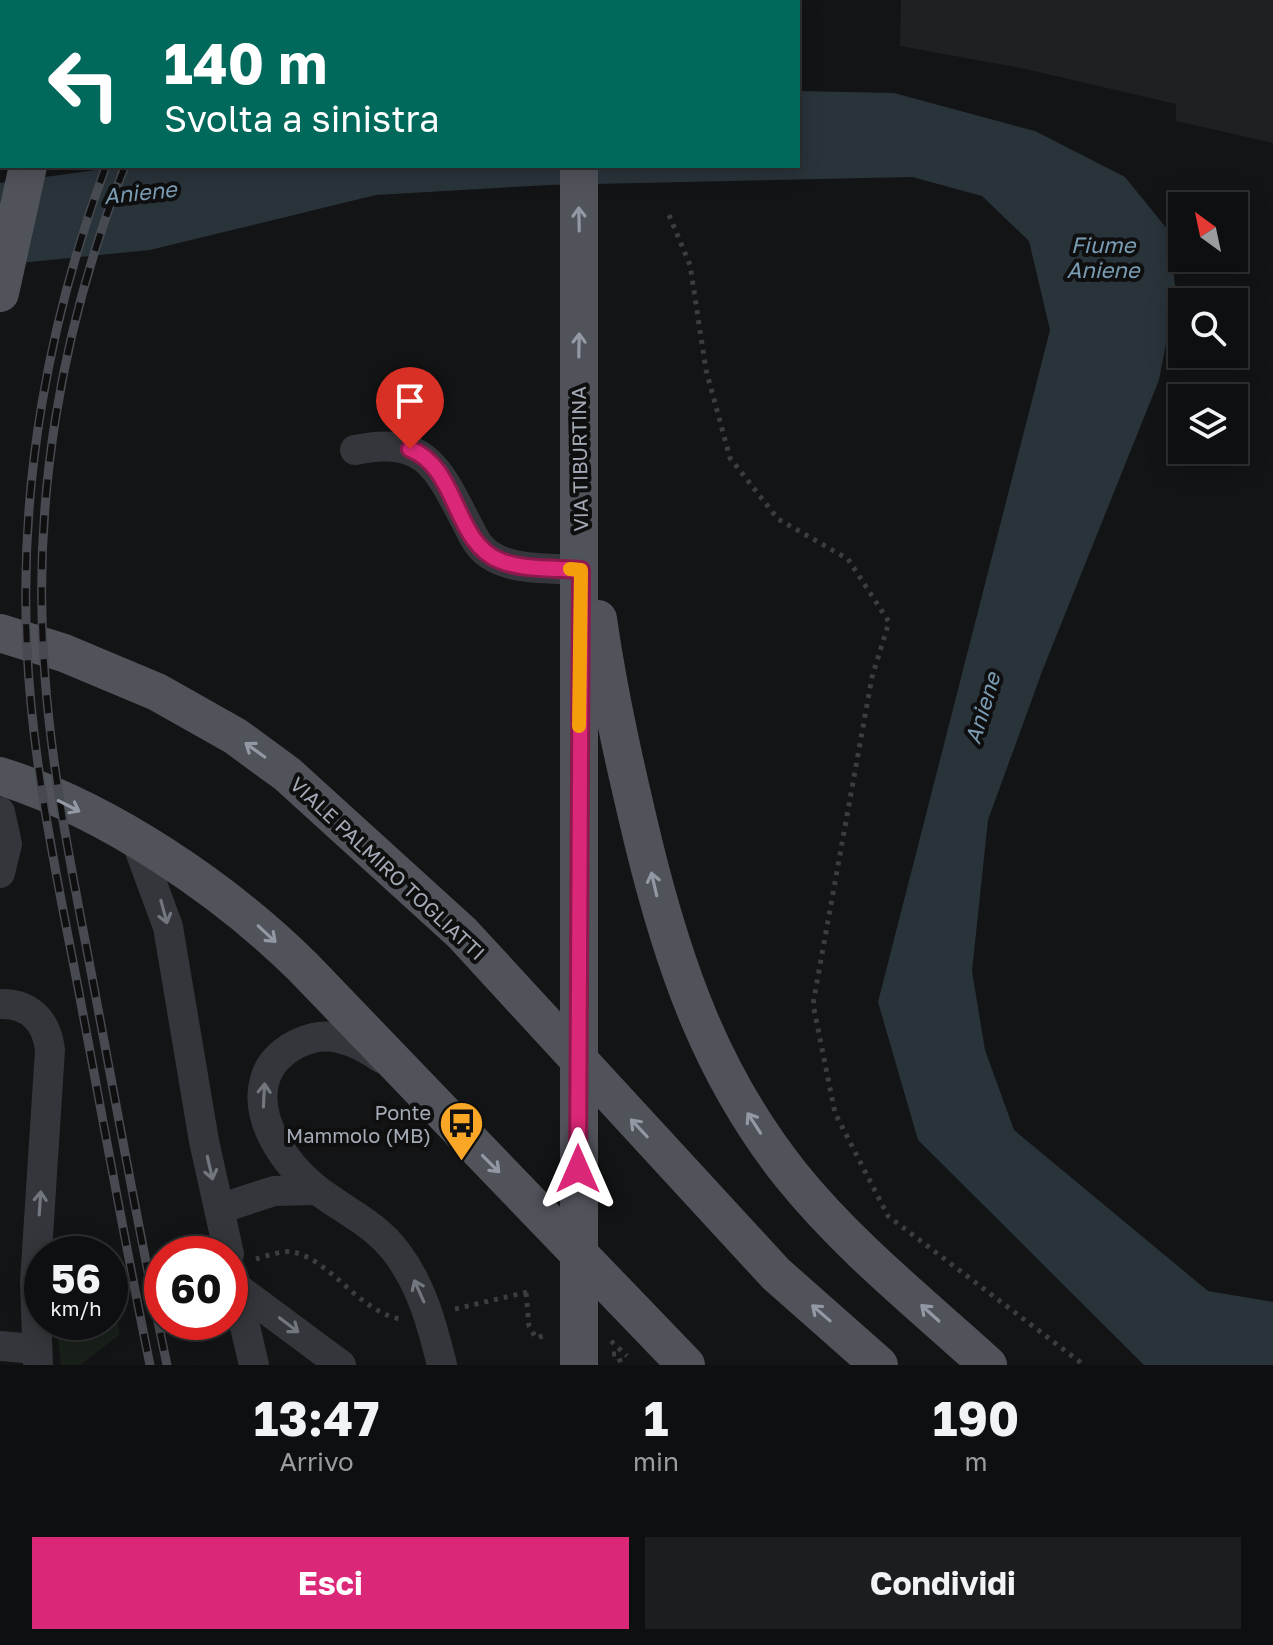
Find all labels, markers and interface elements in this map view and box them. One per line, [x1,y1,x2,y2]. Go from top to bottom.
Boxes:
text: 140 m [164,29,327,96]
icon: left [32,32,136,136]
text: Svolta a sinistra [164,97,440,140]
water label: Aniene [102,175,180,209]
north arrow [1168,192,1248,272]
map controls [1168,192,1248,464]
one-way arrow [572,206,587,233]
water label: Fiume Aniene [1066,231,1142,283]
button: search [1168,288,1248,368]
one-way arrow [571,332,587,359]
pin [376,367,444,449]
icon: arrive [388,379,432,423]
button: layers [1168,384,1248,464]
street label: VIA TIBURTINA [566,386,592,532]
water label: Aniene [958,667,1006,747]
one-way arrow [244,742,266,758]
street label: VIALE PALMIRO TOGLIATTI [286,772,490,964]
one-way arrow [57,798,80,814]
one-way arrow [645,872,660,898]
one-way arrow [157,899,172,925]
one-way arrow [257,924,277,942]
one-way arrow [256,1082,271,1109]
place label: Ponte Mammolo (MB) [286,1100,431,1147]
bus stop icon: Ponte Mammolo (MB) [438,1100,486,1163]
one-way arrow [745,1112,762,1134]
one-way arrow [630,1118,648,1138]
position arrow [536,1127,620,1211]
one-way arrow [481,1154,500,1173]
one-way arrow [203,1155,218,1181]
one-way arrow [33,1190,48,1217]
speed limit sign: 60 [144,1236,248,1340]
text: 56 [51,1254,101,1302]
one-way arrow [411,1279,426,1303]
text: km/h [51,1296,101,1320]
one-way arrow [921,1304,941,1322]
one-way arrow [811,1305,831,1323]
one-way arrow [277,1317,299,1334]
text: 13:47 [254,1389,379,1447]
text: 1 [644,1389,668,1447]
text: 190 [933,1389,1019,1447]
text: Arrivo [279,1446,354,1477]
text: min [633,1446,679,1477]
text: m [964,1446,988,1477]
button: Esci [32,1537,629,1629]
button: Condividi [645,1537,1241,1629]

